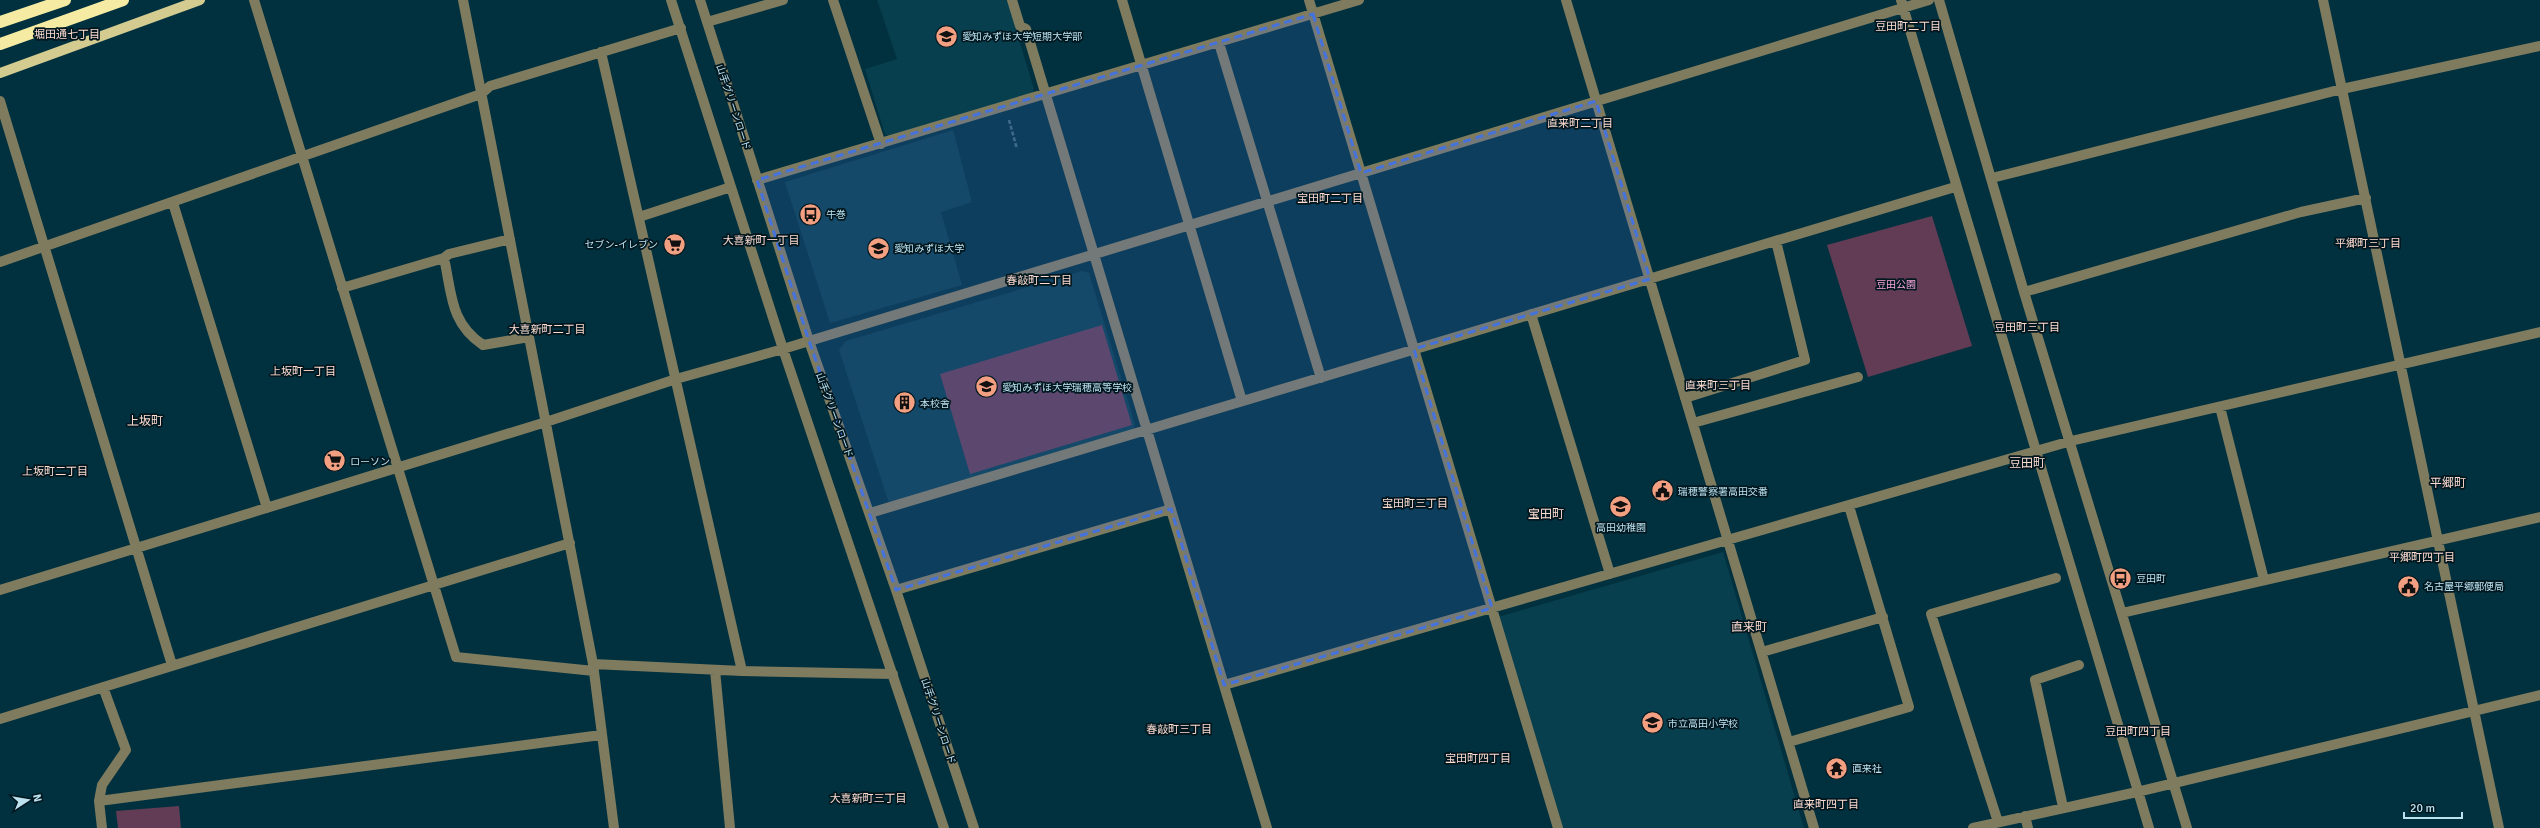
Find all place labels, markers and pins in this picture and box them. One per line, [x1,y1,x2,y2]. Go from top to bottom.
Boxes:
school or university icon: 愛知みずほ大学短期大学部 [934,23,960,49]
place label: 愛知みずほ大学短期大学部 [962,31,1082,43]
bus stop icon: 牛巻 [797,201,823,227]
place label: 牛巻 [826,209,846,221]
supermarket icon: セブン-イレブン [661,231,687,257]
school or university icon: 愛知みずほ大学 [866,235,892,261]
place label: セブン-イレブン [585,239,658,251]
place label: 愛知みずほ大学 [894,243,964,255]
school or university icon: 愛知みずほ大学瑞穂高等学校 [974,374,1000,400]
place label: 愛知みずほ大学瑞穂高等学校 [1002,382,1132,394]
building icon: 本校舎 [892,390,918,416]
place label: 本校舎 [920,398,950,410]
supermarket icon: ローソン [322,448,348,474]
place label: ローソン [350,456,390,468]
public building icon: 瑞穂警察署高田交番 [1650,478,1676,504]
place label: 瑞穂警察署高田交番 [1678,486,1768,498]
school or university icon: 高田幼稚園 [1608,494,1634,520]
place label: 高田幼稚園 [1596,522,1646,534]
bus stop icon: 豆田町 [2108,565,2134,591]
place label: 豆田町 [2136,573,2166,585]
public building icon: 名古屋平郷郵便局 [2396,573,2422,599]
place label: 名古屋平郷郵便局 [2424,581,2504,593]
school or university icon: 市立高田小学校 [1639,710,1665,736]
place label: 市立高田小学校 [1668,718,1738,730]
temple icon: 直来社 [1823,755,1849,781]
place label: 直来社 [1852,763,1882,775]

